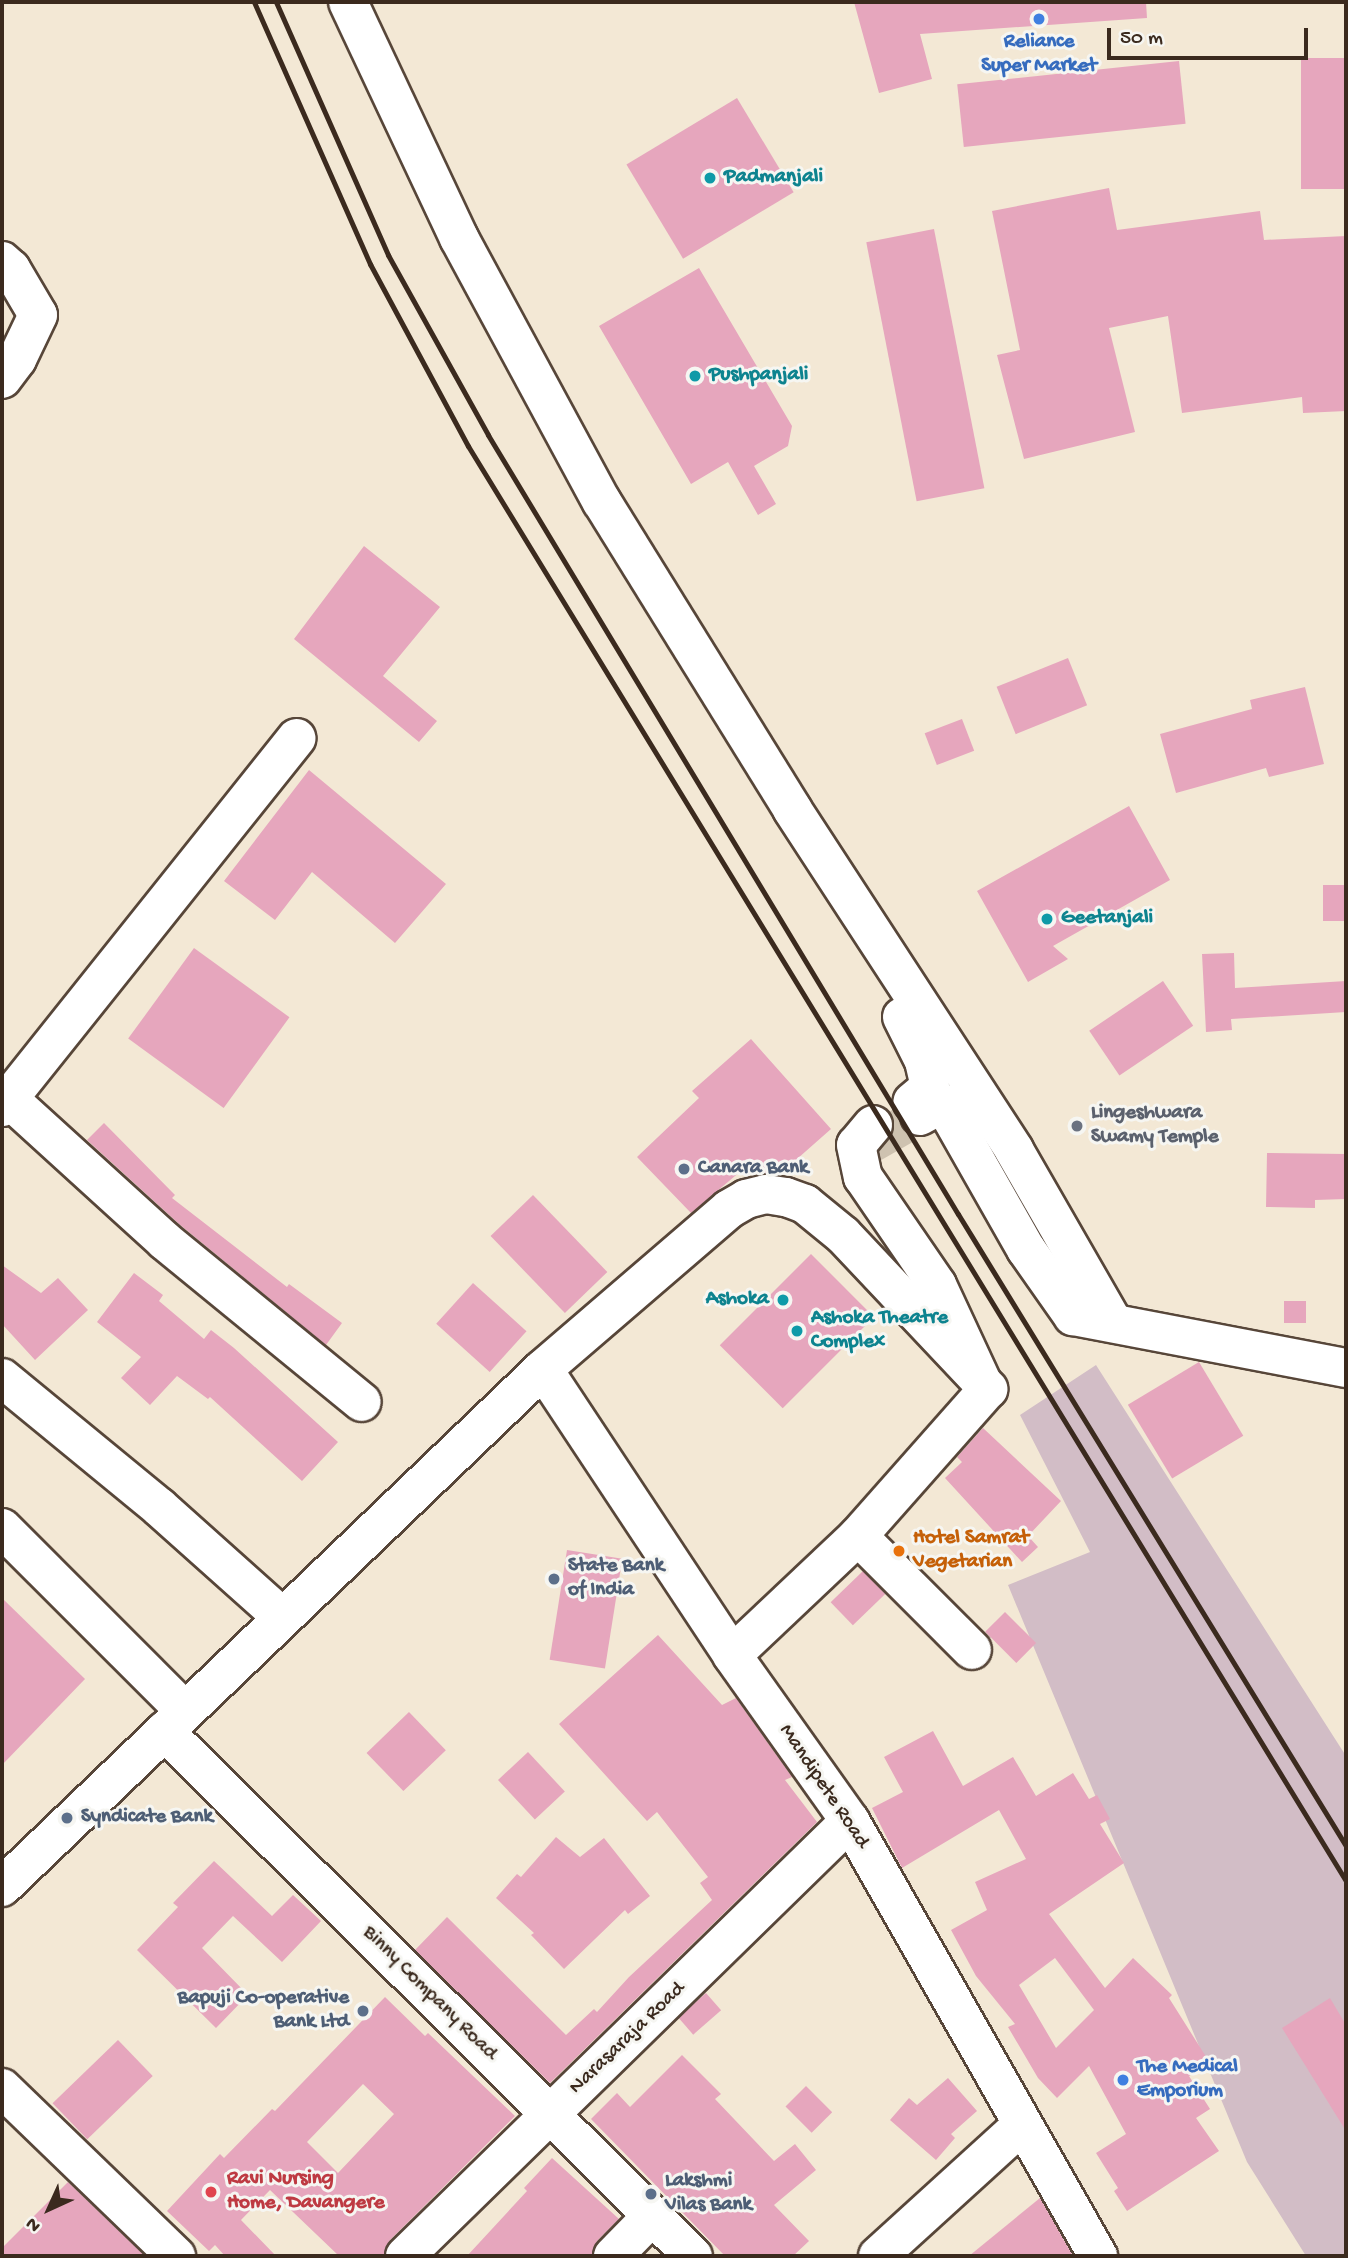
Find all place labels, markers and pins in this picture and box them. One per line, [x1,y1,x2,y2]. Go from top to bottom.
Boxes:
marker: Reliance Super Market [1031,11,1047,27]
place label: Reliance Super Market [981,30,1097,80]
place label: Padmanjali [724,165,823,191]
marker: Padmanjali [702,170,718,186]
place label: Pushpanjali [709,363,808,389]
marker: Pushpanjali [687,368,703,384]
place label: Geetanjali [1061,906,1153,932]
marker: Geetanjali [1039,911,1055,927]
place label: Lingeshwara Swamy Temple [1091,1101,1219,1151]
marker: Lingeshwara Swamy Temple [1069,1118,1085,1134]
place label: Canara Bank [698,1156,808,1182]
marker: Canara Bank [676,1161,692,1177]
place label: Ashoka [706,1287,769,1313]
marker: Ashoka [775,1292,791,1308]
place label: Ashoka Theatre Complex [811,1306,948,1356]
marker: Ashoka Theatre Complex [789,1323,805,1339]
place label: Hotel Samrat Vegetarian [913,1526,1029,1576]
marker: Hotel Samrat Vegetarian [891,1543,907,1559]
place label: State Bank of India [568,1554,664,1604]
marker: State Bank of India [546,1571,562,1587]
place label: Syndicate Bank [81,1805,213,1831]
marker: Syndicate Bank [59,1810,75,1826]
place label: Bapuji Co-operative Bank Ltd [178,1986,349,2036]
marker: Bapuji Co-operative Bank Ltd [355,2003,371,2019]
place label: The Medical Emporium [1137,2055,1238,2105]
marker: The Medical Emporium [1115,2072,1131,2088]
place label: Ravi Nursing Home, Davangere [227,2167,384,2217]
place label: Lakshmi Vilas Bank [665,2169,752,2219]
marker: Ravi Nursing Home, Davangere [201,2182,221,2202]
marker: Lakshmi Vilas Bank [643,2186,659,2202]

